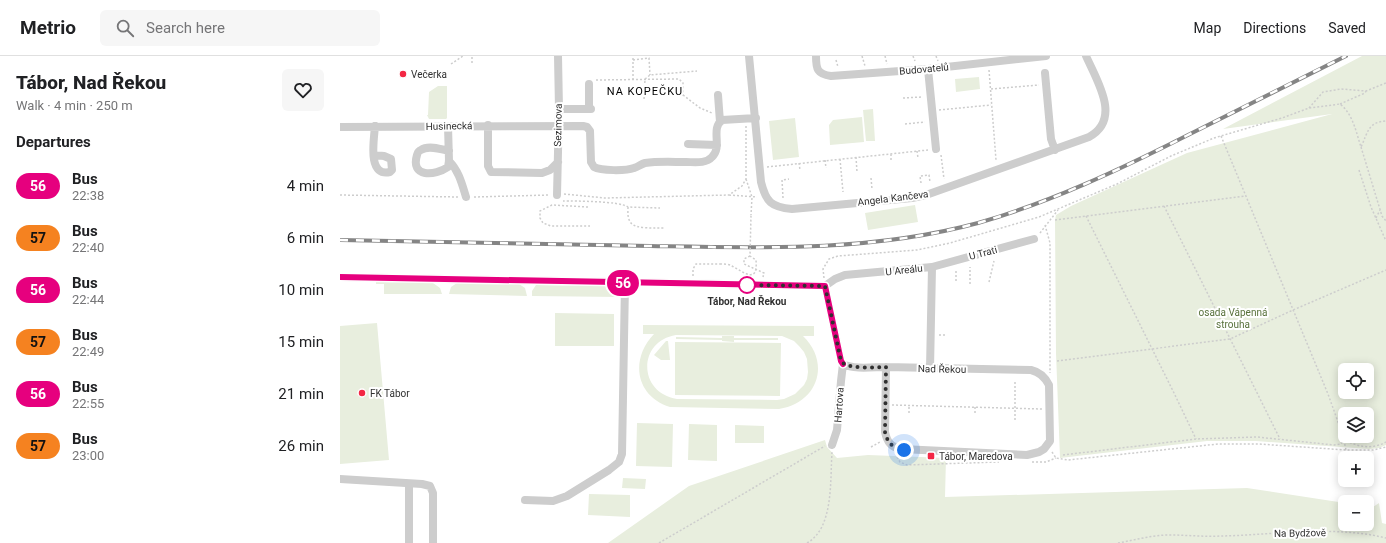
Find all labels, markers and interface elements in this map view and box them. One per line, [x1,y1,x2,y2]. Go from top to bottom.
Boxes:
search box [100,10,380,46]
text: Metrio [20,16,76,39]
icon: search [114,17,136,39]
text: Search here [146,19,225,37]
text: Map [1194,20,1221,36]
text: Directions [1243,20,1306,36]
text: Saved [1328,20,1366,36]
street label: Budovatelů [899,61,949,77]
button: heart [282,69,324,111]
marker: Večerka [398,69,408,79]
place label: Večerka [411,69,447,80]
text: Tábor, Nad Řekou [16,71,166,94]
district label: NA KOPEČKU [607,84,683,98]
text: Walk · 4 min · 250 m [16,98,133,113]
street label: Sezimova [552,103,564,147]
street label: Husinecká [426,120,472,132]
text: Departures [16,133,91,151]
text: Bus [72,170,98,188]
text: 4 min [287,177,324,195]
text: 56 [30,178,46,194]
text: 22:38 [72,188,104,203]
street label: Angela Kančeva [857,188,929,208]
text: Bus [72,222,98,240]
text: 6 min [287,229,324,247]
text: 57 [30,230,46,246]
text: 22:40 [72,240,104,255]
street label: U Trati [968,244,998,262]
street label: U Areálu [885,263,923,277]
line badge: 56 [605,270,641,296]
text: Bus [72,274,98,292]
text: 56 [615,275,631,291]
marker: Tábor, Nad Řekou [738,276,756,294]
text: 10 min [278,281,324,299]
text: 56 [30,282,46,298]
text: 22:44 [72,292,104,307]
place label: Tábor, Nad Řekou [708,295,787,308]
park label: osada Vápenná strouha [1199,307,1267,330]
text: Bus [72,326,98,344]
text: 15 min [278,333,324,351]
text: 57 [30,334,46,350]
text: 22:49 [72,344,104,359]
street label: Nad Řekou [918,362,966,375]
map controls [1338,363,1374,531]
button: locate [1338,363,1374,399]
text: Bus [72,378,98,396]
text: 21 min [278,385,324,403]
text: 56 [30,386,46,402]
street label: Hartova [832,387,846,423]
marker: FK Tábor [357,388,367,398]
place label: FK Tábor [370,388,410,399]
text: 22:55 [72,396,104,411]
button: layers [1338,407,1374,443]
text: Bus [72,430,98,448]
text: 26 min [278,437,324,455]
text: 57 [30,438,46,454]
your location [894,440,914,460]
text: 23:00 [72,448,104,463]
marker: Tábor, Maredova [926,451,936,461]
place label: Tábor, Maredova [939,451,1013,462]
button: + [1338,451,1374,487]
button: − [1338,495,1374,531]
street label: Na Bydžově [1274,527,1326,539]

